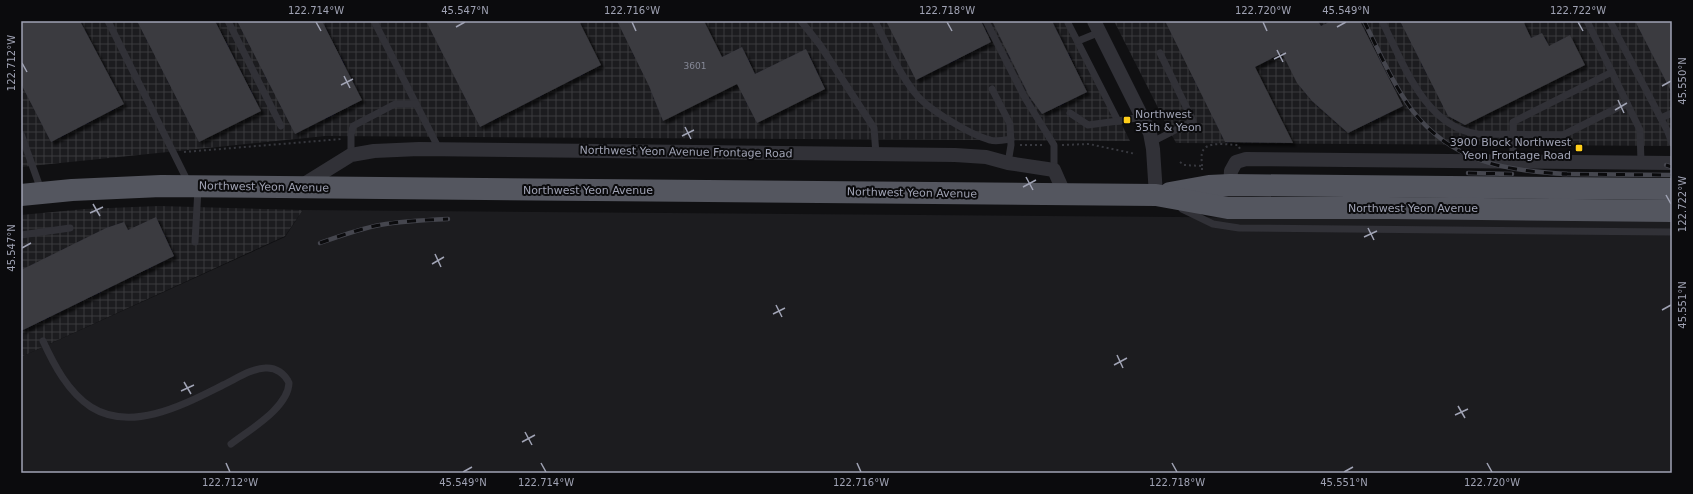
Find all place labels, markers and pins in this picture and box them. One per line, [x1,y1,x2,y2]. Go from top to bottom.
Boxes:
place label: Northwest 35th & Yeon [1135,108,1202,134]
marker: Northwest 35th & Yeon [1122,115,1132,125]
place label: 3900 Block Northwest Yeon Frontage Road [1450,136,1572,162]
marker: 3900 Block Northwest Yeon Frontage Road [1574,143,1584,153]

